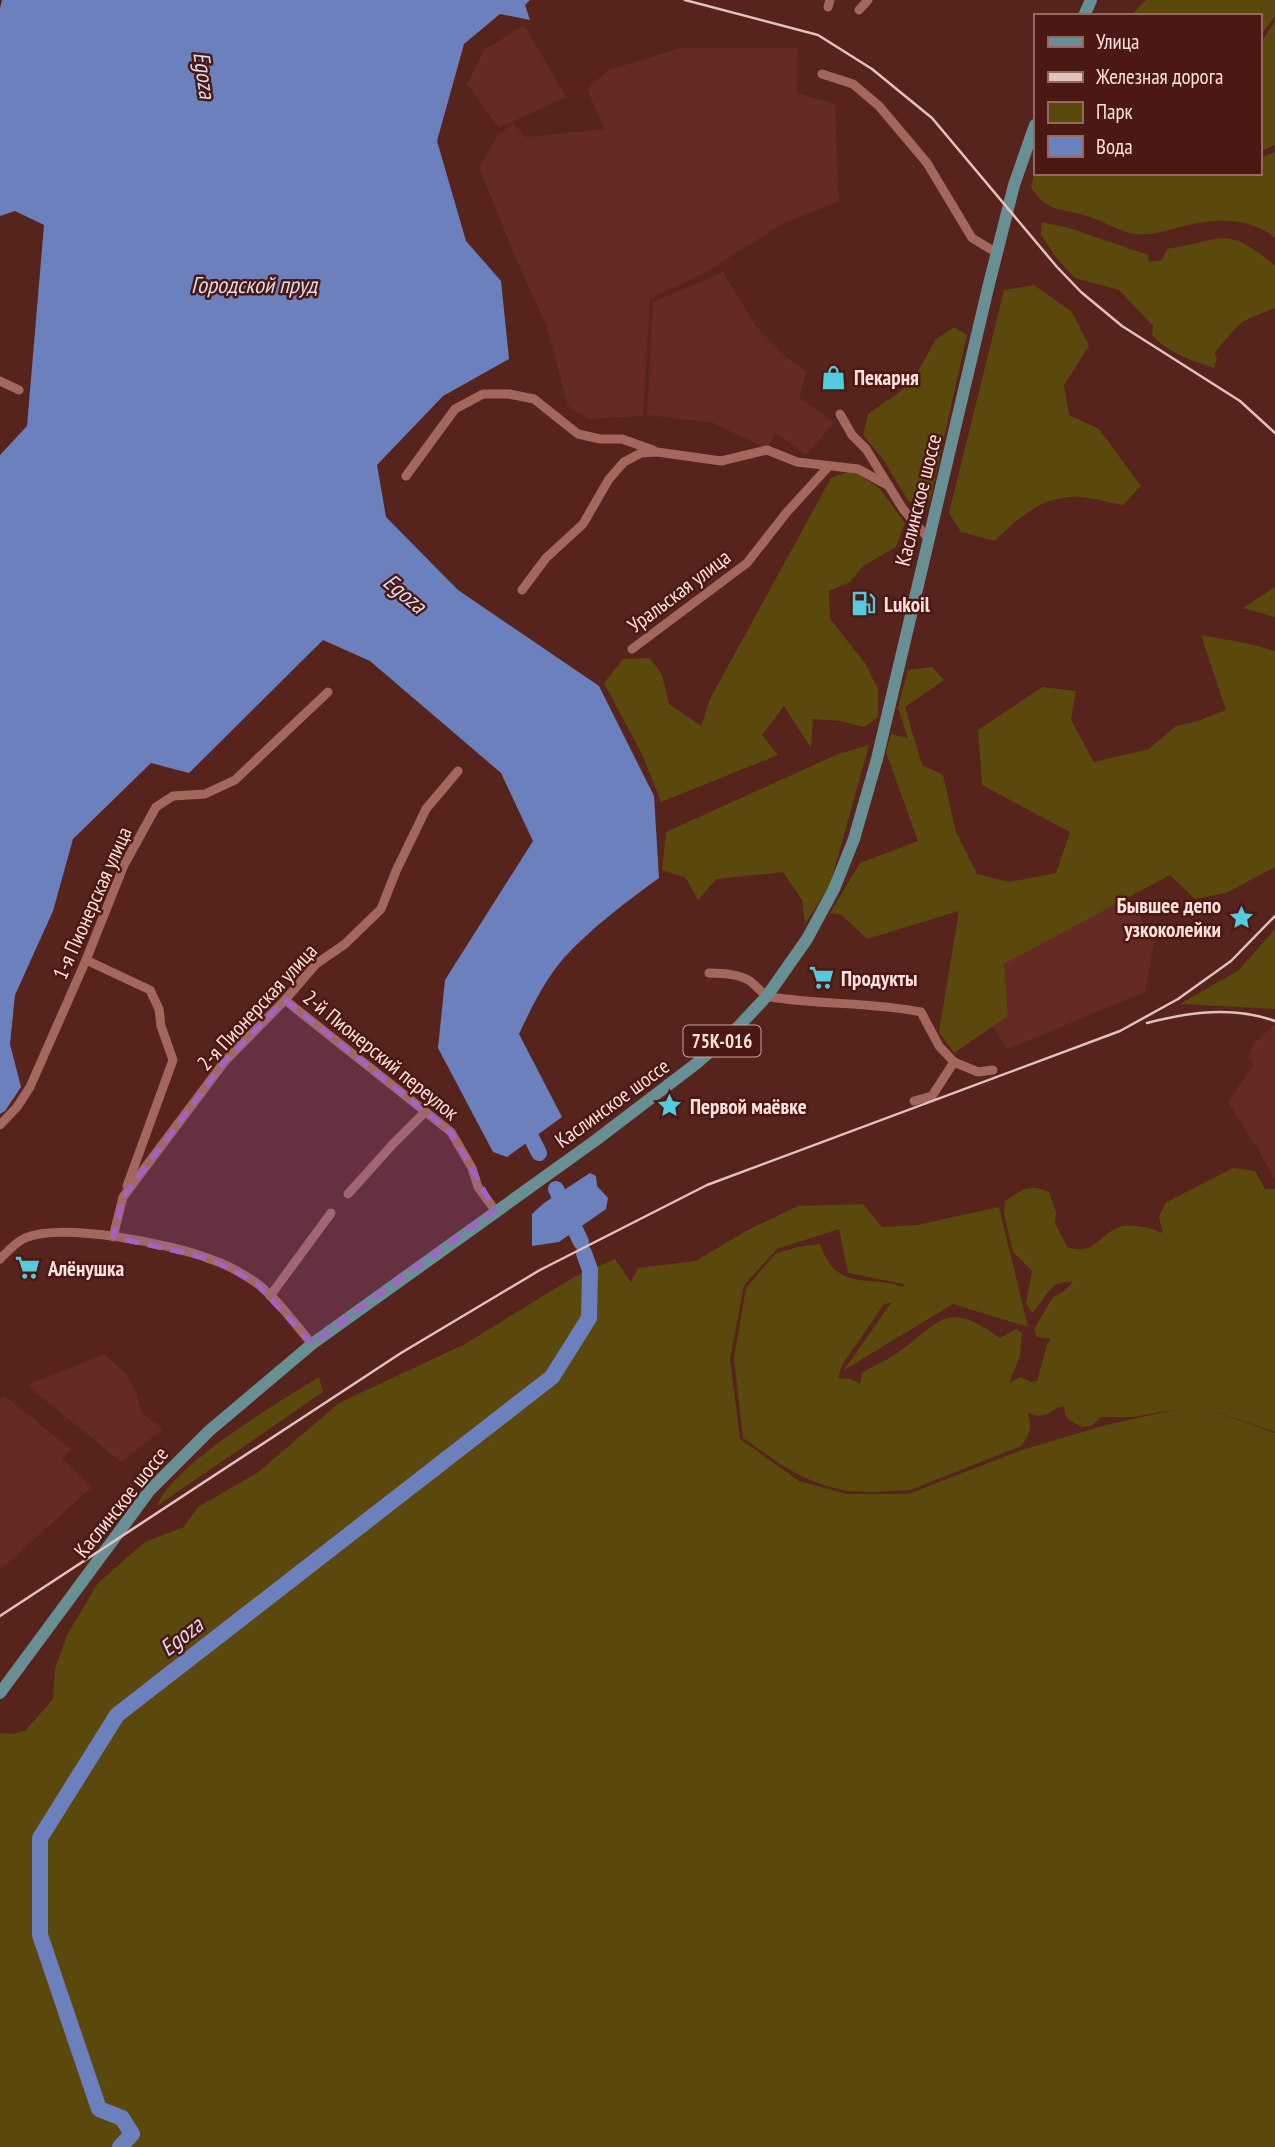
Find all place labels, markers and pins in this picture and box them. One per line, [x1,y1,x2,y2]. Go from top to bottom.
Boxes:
shop icon: Пекарня [820,363,848,391]
place label: Пекарня [854,364,919,391]
fuel station icon: Lukoil [850,590,878,618]
place label: Lukoil [884,591,931,618]
place label: Бывшее депо узкоколейки [1117,892,1221,943]
place icon: Бывшее депо узкоколейки [1227,903,1255,931]
supermarket icon: Продукты [807,964,835,992]
place label: Продукты [841,965,917,992]
place icon: Первой маёвке [656,1092,684,1120]
place label: Первой маёвке [690,1093,807,1120]
supermarket icon: Алёнушка [14,1254,42,1282]
place label: Алёнушка [47,1255,125,1282]

